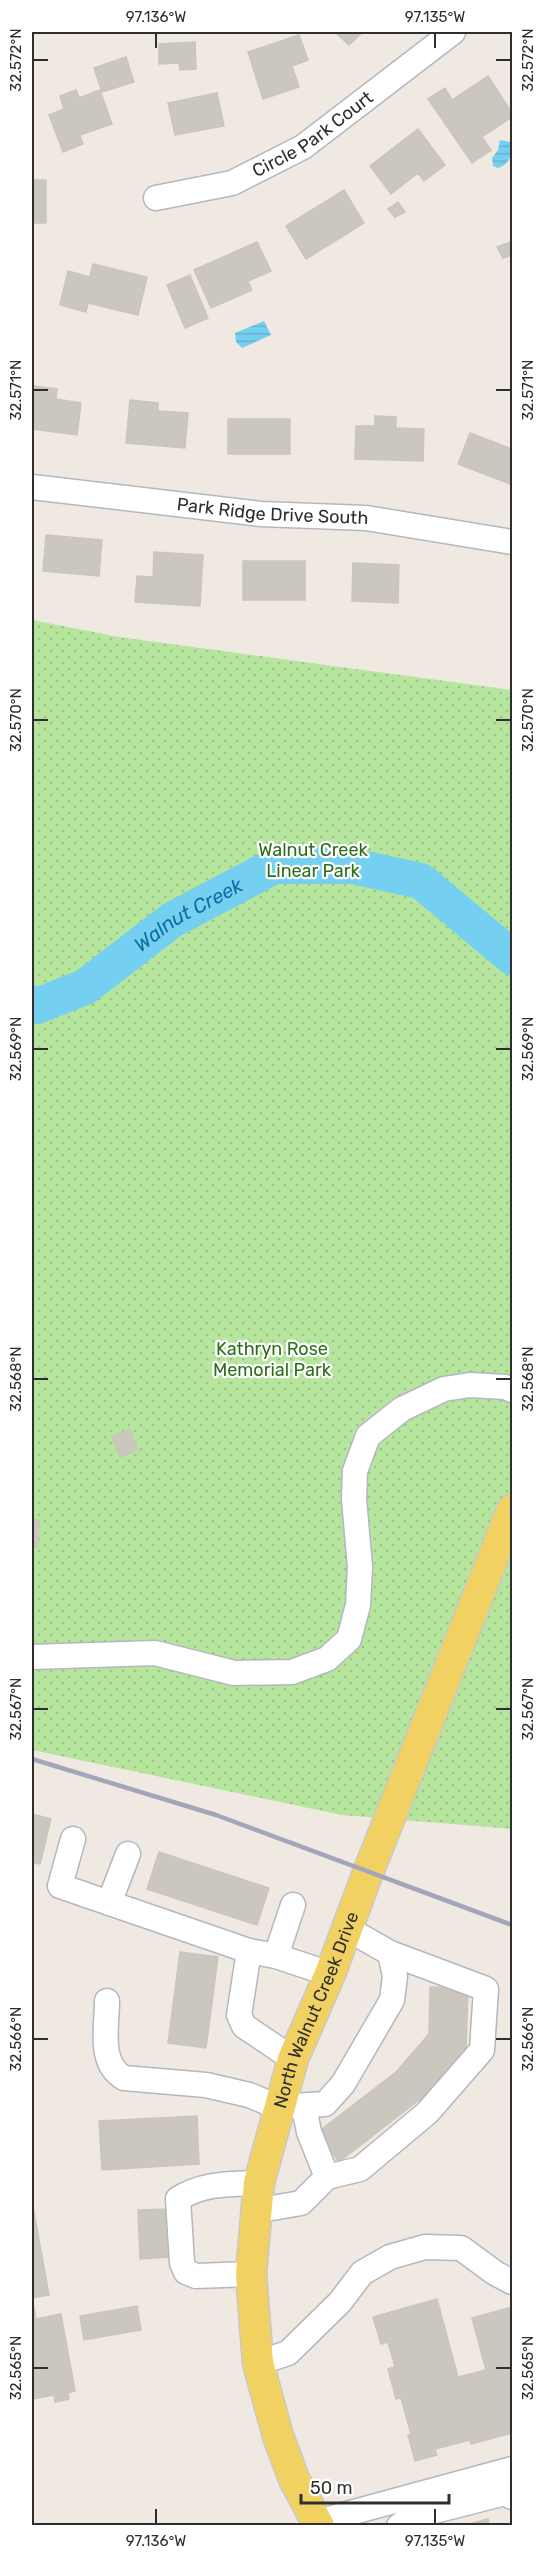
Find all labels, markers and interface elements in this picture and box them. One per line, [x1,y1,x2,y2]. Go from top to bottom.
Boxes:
text: 97.136°W [126,8,186,26]
text: 97.135°W [405,8,465,26]
text: 32.572°N [7,28,25,92]
text: 32.572°N [519,28,537,92]
street label: Circle Park Court [249,86,377,182]
text: 32.571°N [7,360,25,420]
text: 32.571°N [519,360,537,420]
street label: Park Ridge Drive South [176,493,369,529]
text: 32.570°N [7,688,25,752]
text: 32.570°N [519,688,537,752]
park label: Walnut Creek Linear Park [258,839,369,882]
water label: Walnut Creek [129,873,247,957]
text: 32.569°N [7,1017,25,1081]
text: 32.569°N [519,1017,537,1081]
park label: Kathryn Rose Memorial Park [213,1338,332,1381]
text: 32.568°N [7,1346,25,1412]
text: 32.568°N [519,1346,537,1412]
text: 32.567°N [7,1677,25,1741]
text: 32.567°N [519,1677,537,1741]
street label: North Walnut Creek Drive [269,1908,363,2111]
text: 32.566°N [7,2007,25,2071]
text: 32.566°N [519,2007,537,2071]
text: 32.565°N [7,2336,25,2400]
text: 32.565°N [519,2336,537,2400]
scale bar [301,2467,450,2505]
text: 50 m [310,2477,353,2499]
text: 97.136°W [126,2532,186,2550]
text: 97.135°W [405,2532,465,2550]

